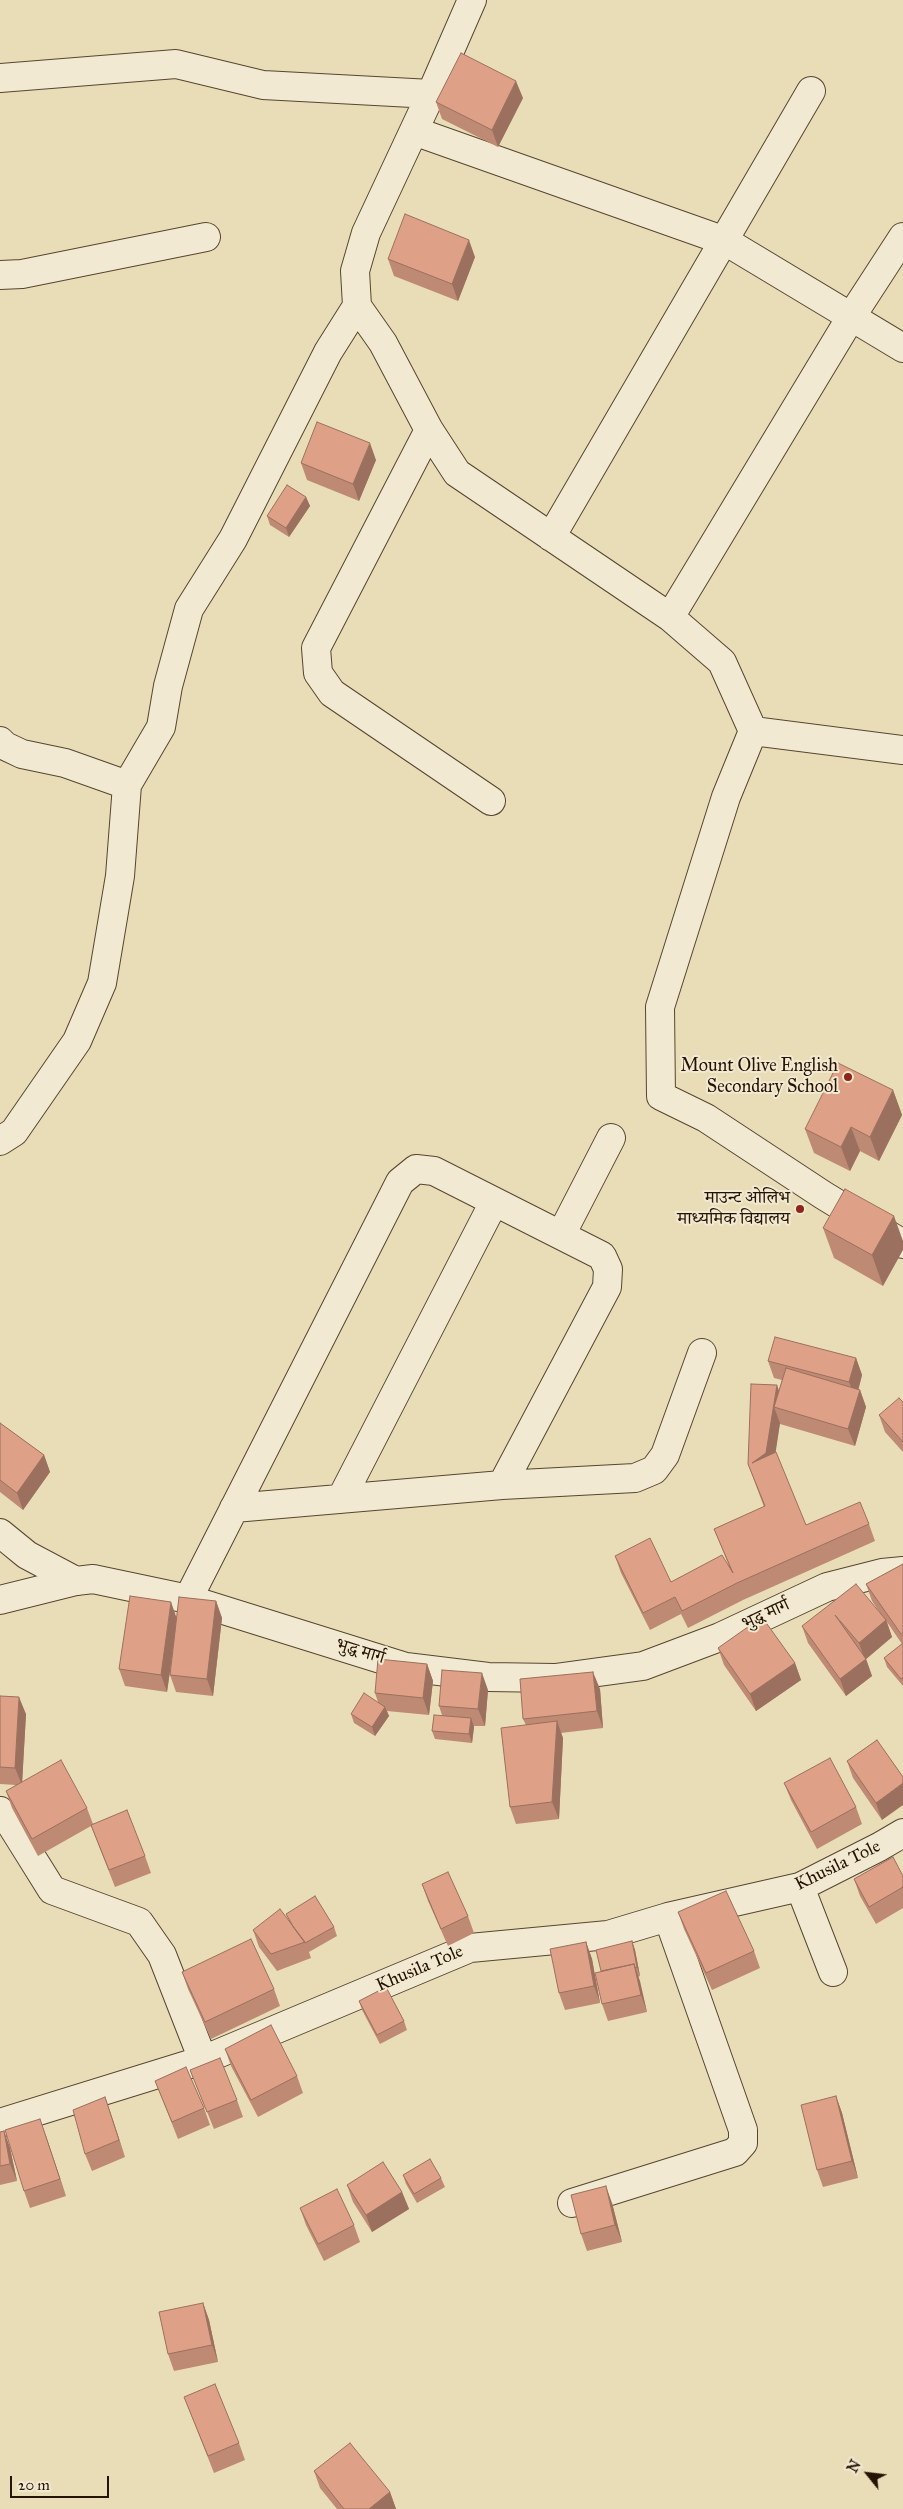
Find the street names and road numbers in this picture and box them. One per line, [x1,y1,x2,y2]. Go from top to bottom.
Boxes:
street label: भुद्ध मार्ग [739,1595,793,1635]
street label: भुद्ध मार्ग [333,1634,387,1670]
street label: Khusila Tole [792,1836,884,1896]
street label: Khusila Tole [373,1941,467,1997]

